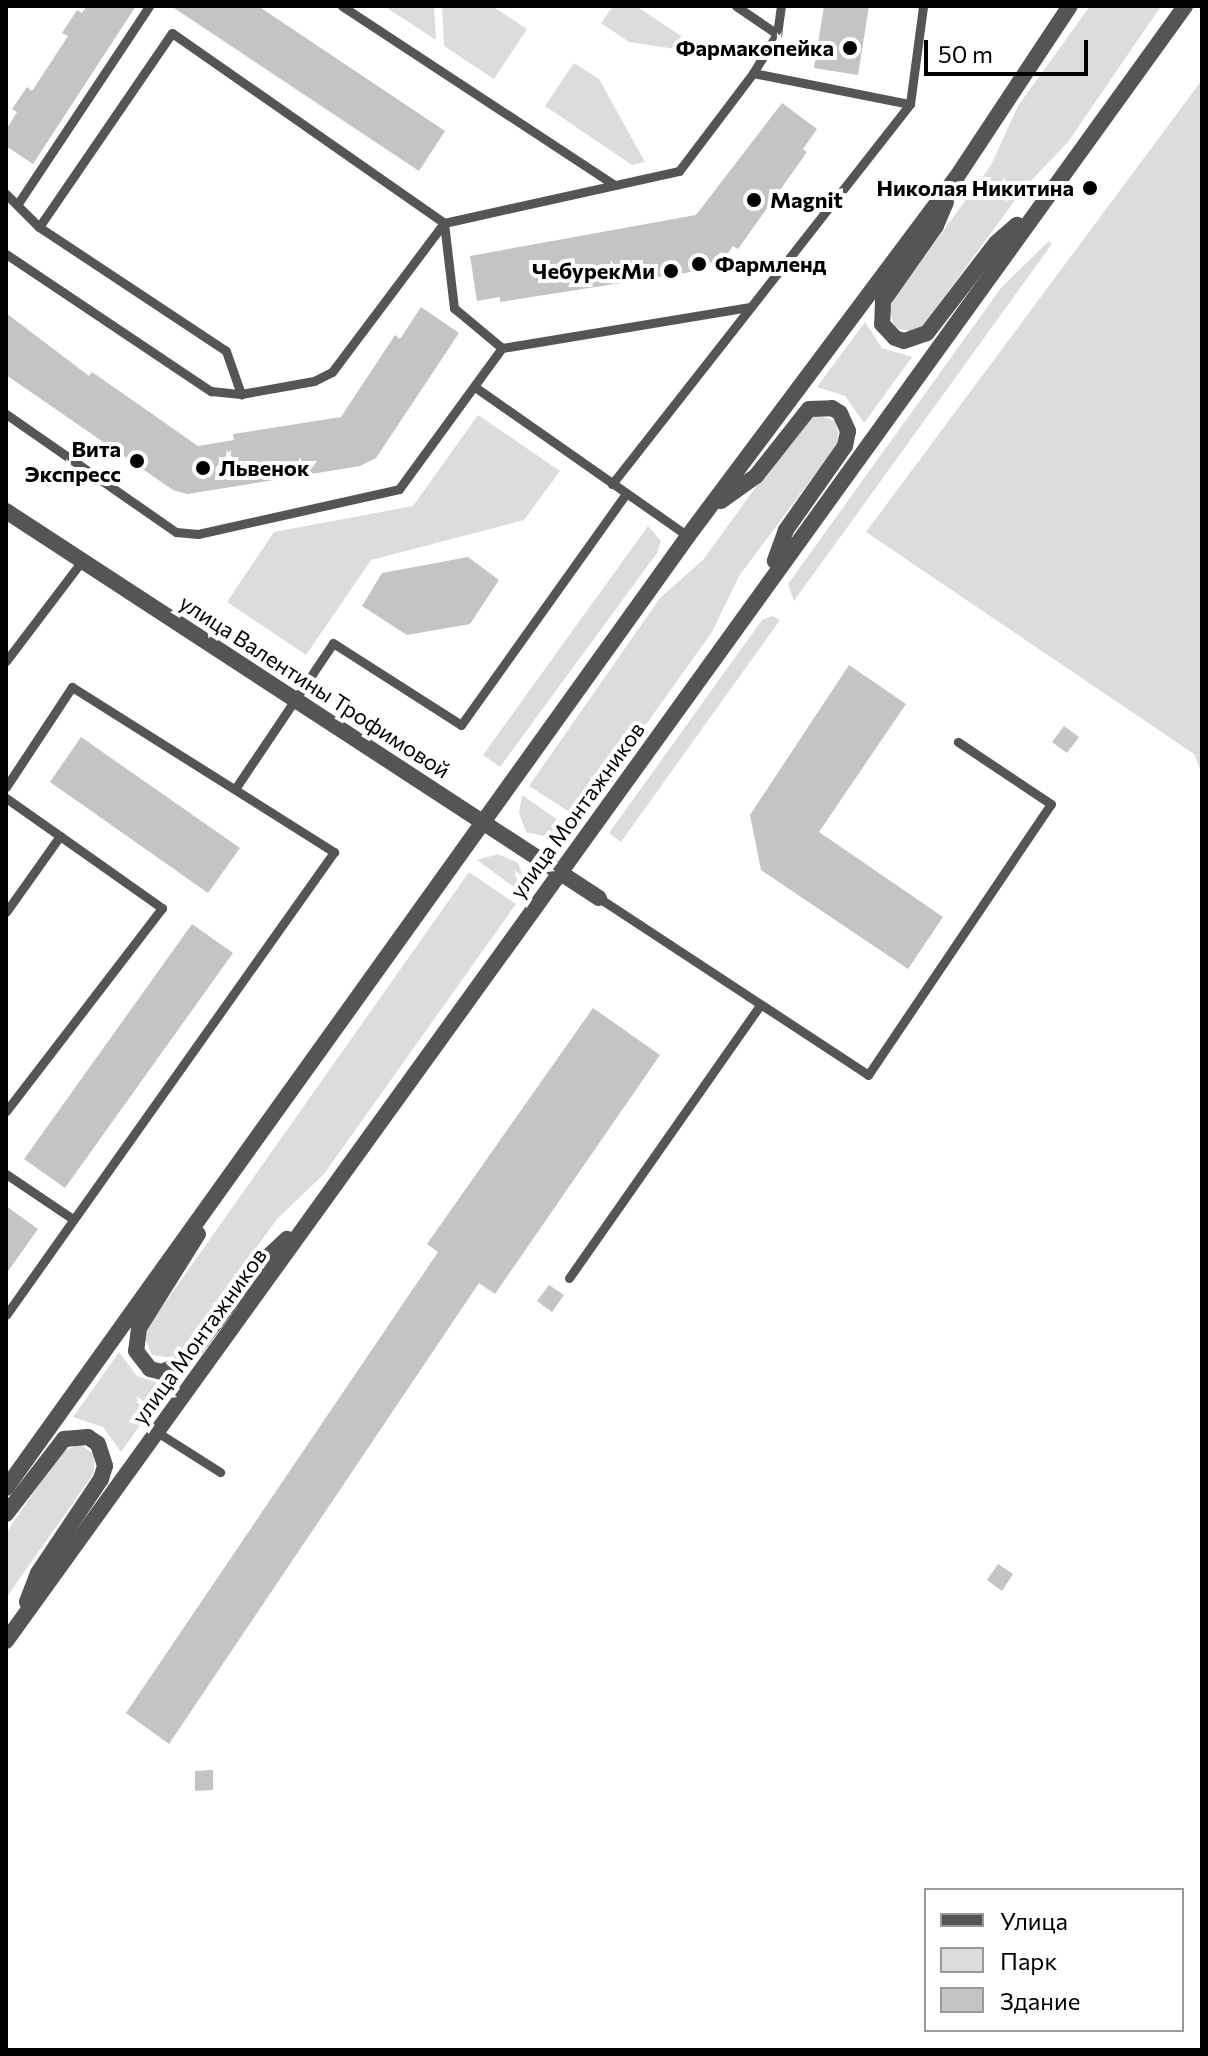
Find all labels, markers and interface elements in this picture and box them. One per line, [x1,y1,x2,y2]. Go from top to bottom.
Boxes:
scale bar [928,24,1092,74]
place label: Фармакопейка [676,35,834,61]
marker: Фармакопейка [841,39,859,57]
text: 50 m [938,39,993,68]
place label: Николая Никитина [876,175,1074,201]
marker: Николая Никитина [1081,179,1099,197]
place label: Magnit [770,187,843,213]
marker: Magnit [745,191,763,209]
place label: Фармленд [715,251,826,277]
marker: Фармленд [690,255,708,273]
place label: ЧебурекМи [532,258,655,284]
marker: ЧебурекМи [662,262,680,280]
place label: Вита Экспресс [25,435,121,486]
marker: Вита Экспресс [128,452,146,470]
place label: Львенок [219,455,310,481]
marker: Львенок [194,459,212,477]
street label: улица Валентины Трофимовой [175,589,455,783]
street label: улица Монтажников [504,717,650,903]
street label: улица Монтажников [126,1243,272,1429]
legend [924,1888,1184,2032]
text: Улица [1000,1906,1068,1935]
text: Парк [1000,1946,1057,1975]
text: Здание [1000,1986,1080,2015]

